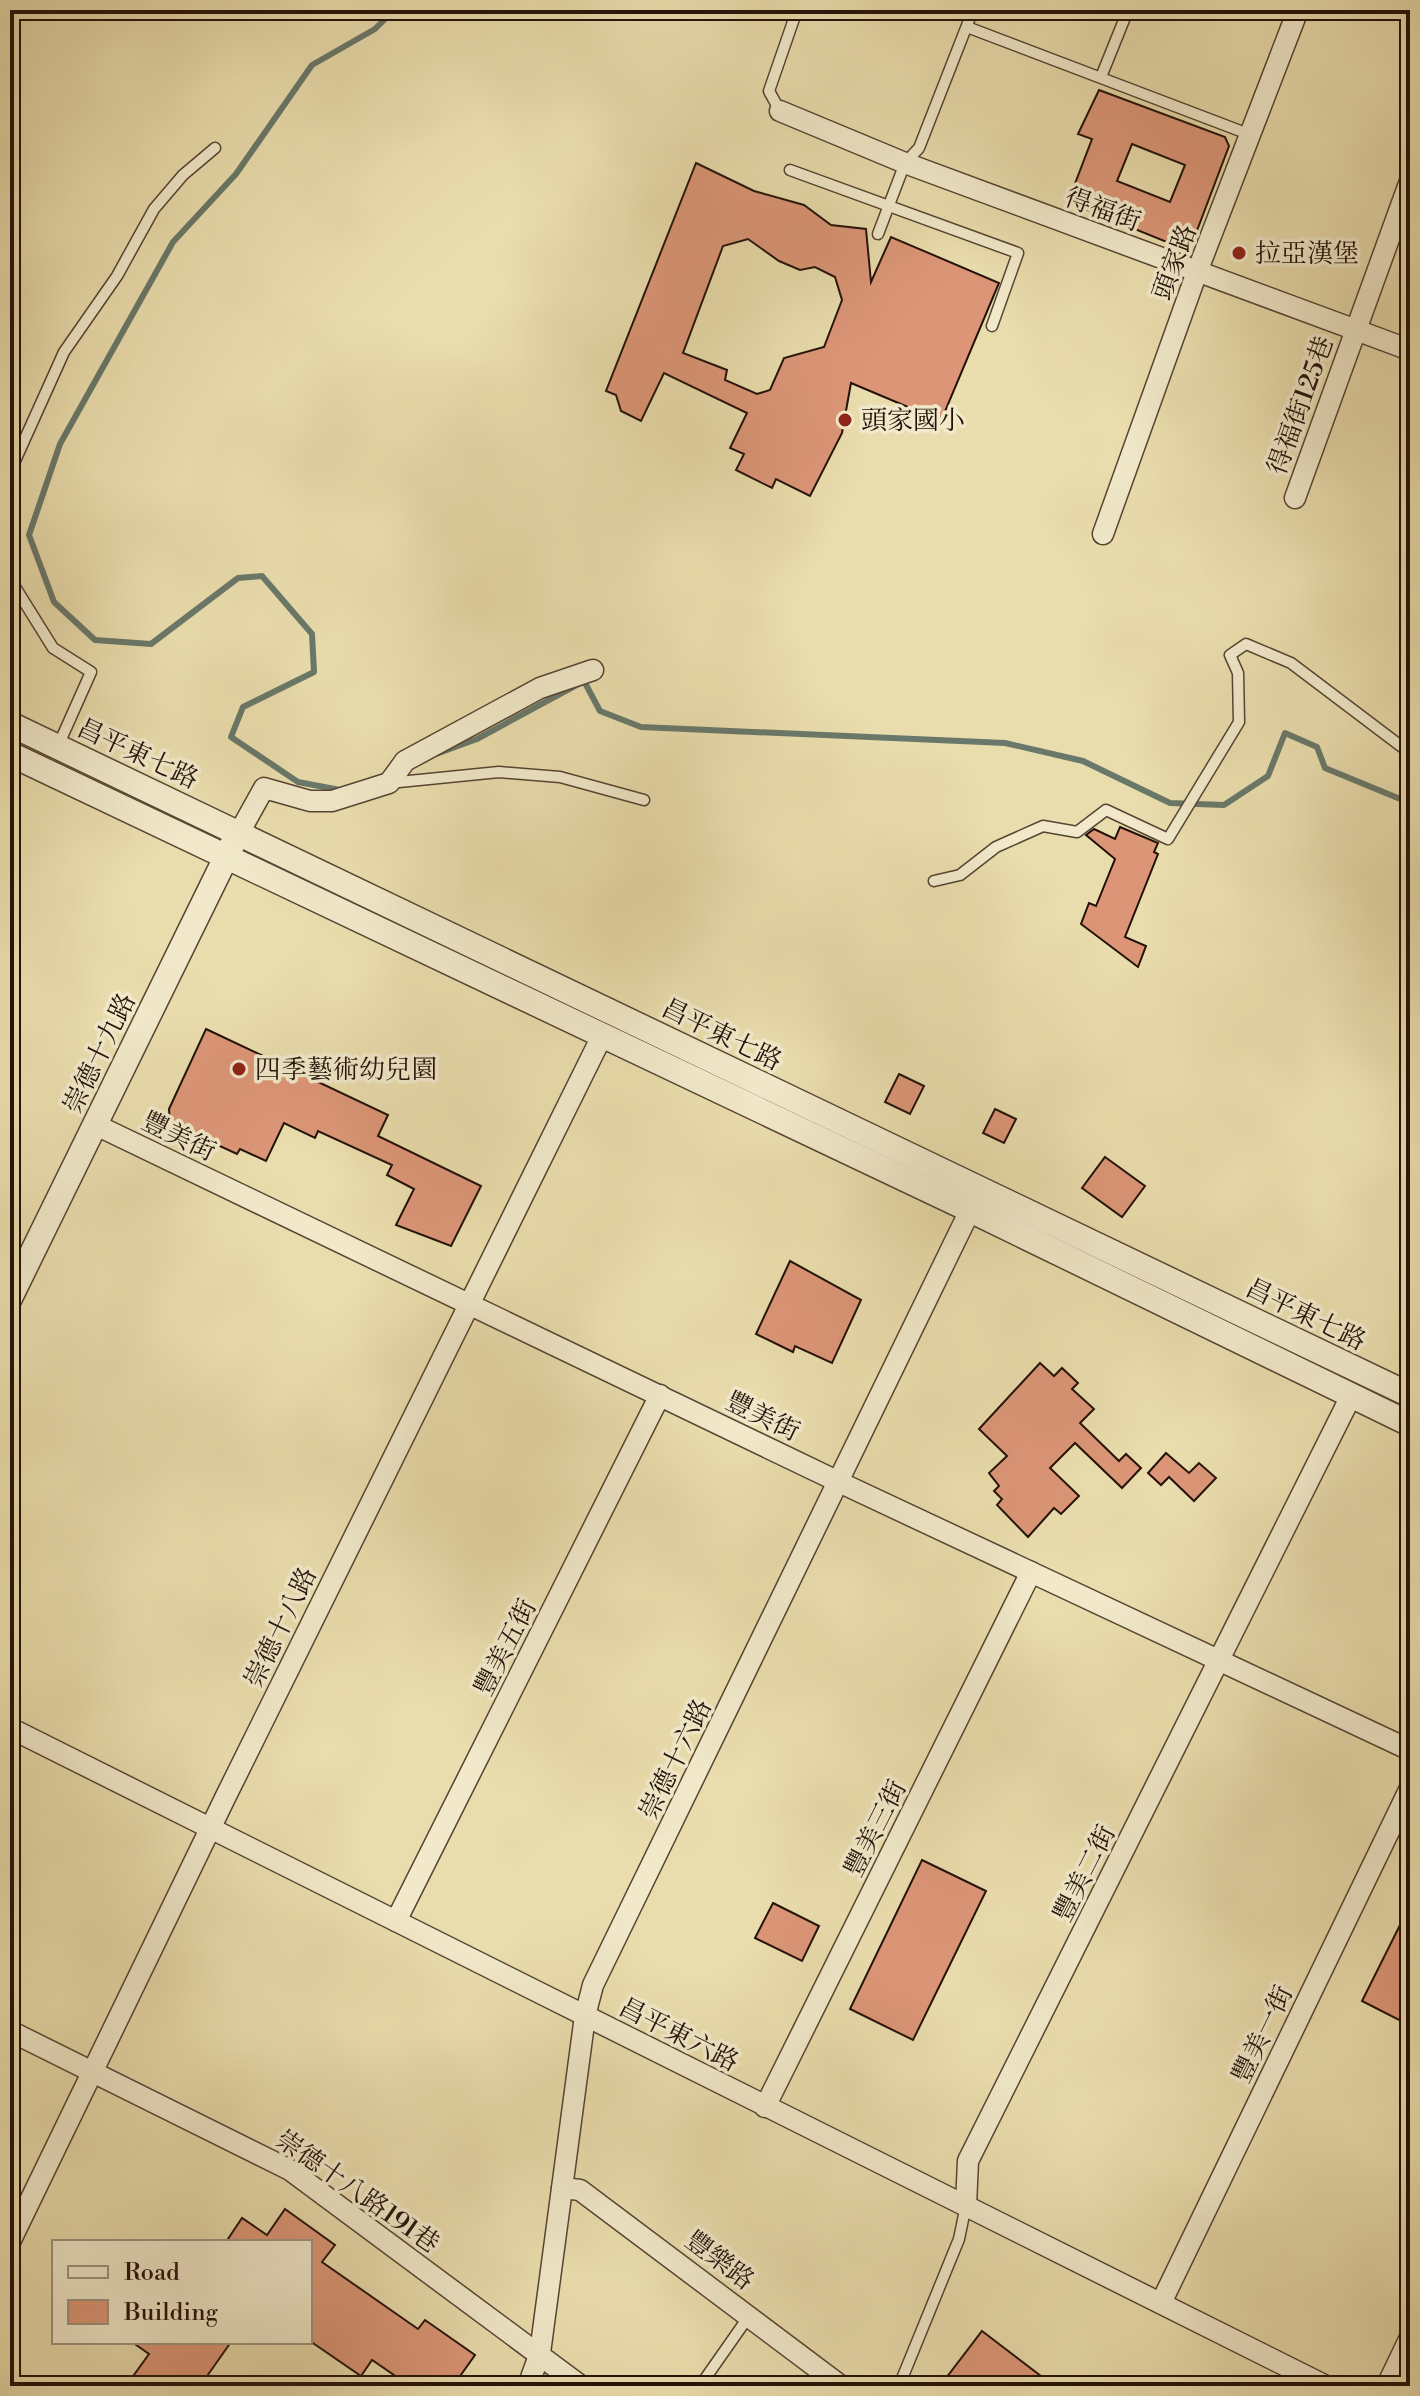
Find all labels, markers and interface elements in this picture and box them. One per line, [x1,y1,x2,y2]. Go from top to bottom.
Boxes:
street label: 得福街 [1061,182,1145,238]
street label: 頭家路 [1146,220,1204,305]
place label: 拉亞漢堡 [1255,238,1359,270]
marker: 拉亞漢堡 [1230,244,1248,262]
street label: 得福街125巷 [1261,332,1341,479]
place label: 頭家國小 [861,405,965,437]
marker: 頭家國小 [836,411,854,429]
street label: 昌平東七路 [72,712,203,796]
street label: 崇德十九路 [57,988,143,1119]
street label: 昌平東七路 [656,992,787,1078]
place label: 四季藝術幼兒園 [255,1054,437,1086]
marker: 四季藝術幼兒園 [230,1060,248,1078]
street label: 豐美街 [136,1105,221,1168]
street label: 昌平東七路 [1240,1272,1371,1358]
street label: 豐美街 [720,1385,805,1448]
street label: 崇德十八路 [238,1562,324,1693]
street label: 豐美五街 [468,1594,544,1701]
street label: 崇德十六路 [633,1694,719,1825]
street label: 豐美三街 [838,1775,914,1882]
street label: 豐美二街 [1047,1820,1123,1927]
street label: 豐美一街 [1226,1981,1300,2088]
street label: 昌平東六路 [613,1991,744,2079]
street label: 崇德十八路191巷 [269,2124,445,2260]
street label: 豐樂路 [679,2225,760,2297]
legend [52,2240,312,2344]
text: Road [124,2258,180,2288]
text: Building [123,2298,218,2328]

